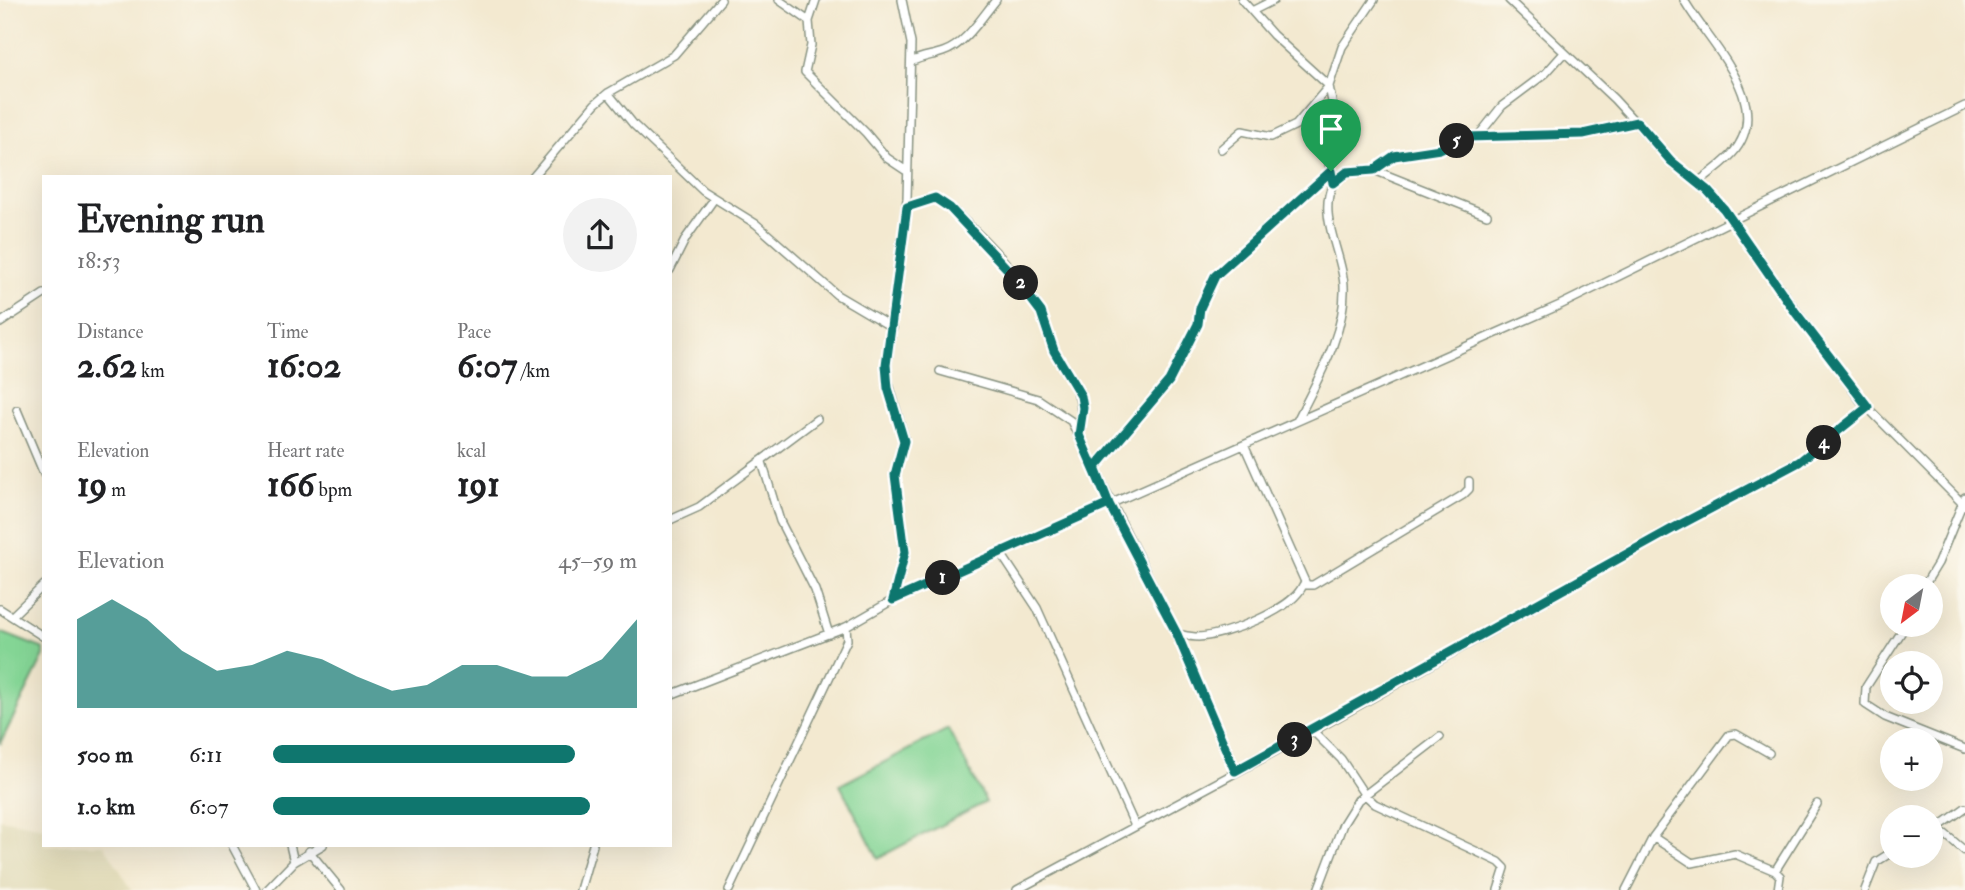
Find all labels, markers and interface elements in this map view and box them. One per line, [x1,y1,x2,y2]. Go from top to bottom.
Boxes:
pin [1301,99,1361,171]
icon: arrive [1312,110,1350,148]
pin: 5 [1440,124,1474,158]
text: 5 [1452,128,1461,152]
text: Evening run [77,196,265,244]
button: share [563,198,637,272]
text: 18:53 [77,246,121,275]
pin: 2 [1004,266,1038,300]
text: 2 [1016,270,1025,294]
text: Distance [77,320,143,344]
text: Time [267,320,309,344]
text: Pace [457,320,491,344]
text: 2.62 [77,344,137,388]
text: 16:02 [267,344,341,388]
text: 6:07 [457,344,517,388]
text: km [137,359,165,383]
text: /km [517,359,550,383]
pin: 4 [1806,426,1842,460]
text: 4 [1818,430,1829,454]
text: Elevation [77,439,149,463]
text: Heart rate [267,439,344,463]
text: kcal [457,439,486,463]
text: 19 [77,463,107,507]
text: 166 [267,463,315,507]
text: 191 [457,463,500,507]
text: m [107,478,126,502]
text: bpm [315,478,352,502]
text: Elevation [77,546,165,575]
text: 45–59 m [558,546,637,575]
pin: 1 [926,560,960,596]
text: 1 [939,565,946,589]
north arrow [1880,574,1942,637]
map controls [1880,574,1943,868]
button: locate [1880,651,1943,714]
pin: 3 [1278,722,1312,758]
text: 3 [1291,727,1298,751]
button: + [1880,728,1943,791]
text: 500 m [77,740,133,769]
text: 6:11 [189,740,223,769]
text: 1.0 km [77,792,135,821]
text: 6:07 [189,792,229,821]
button: − [1880,805,1943,868]

